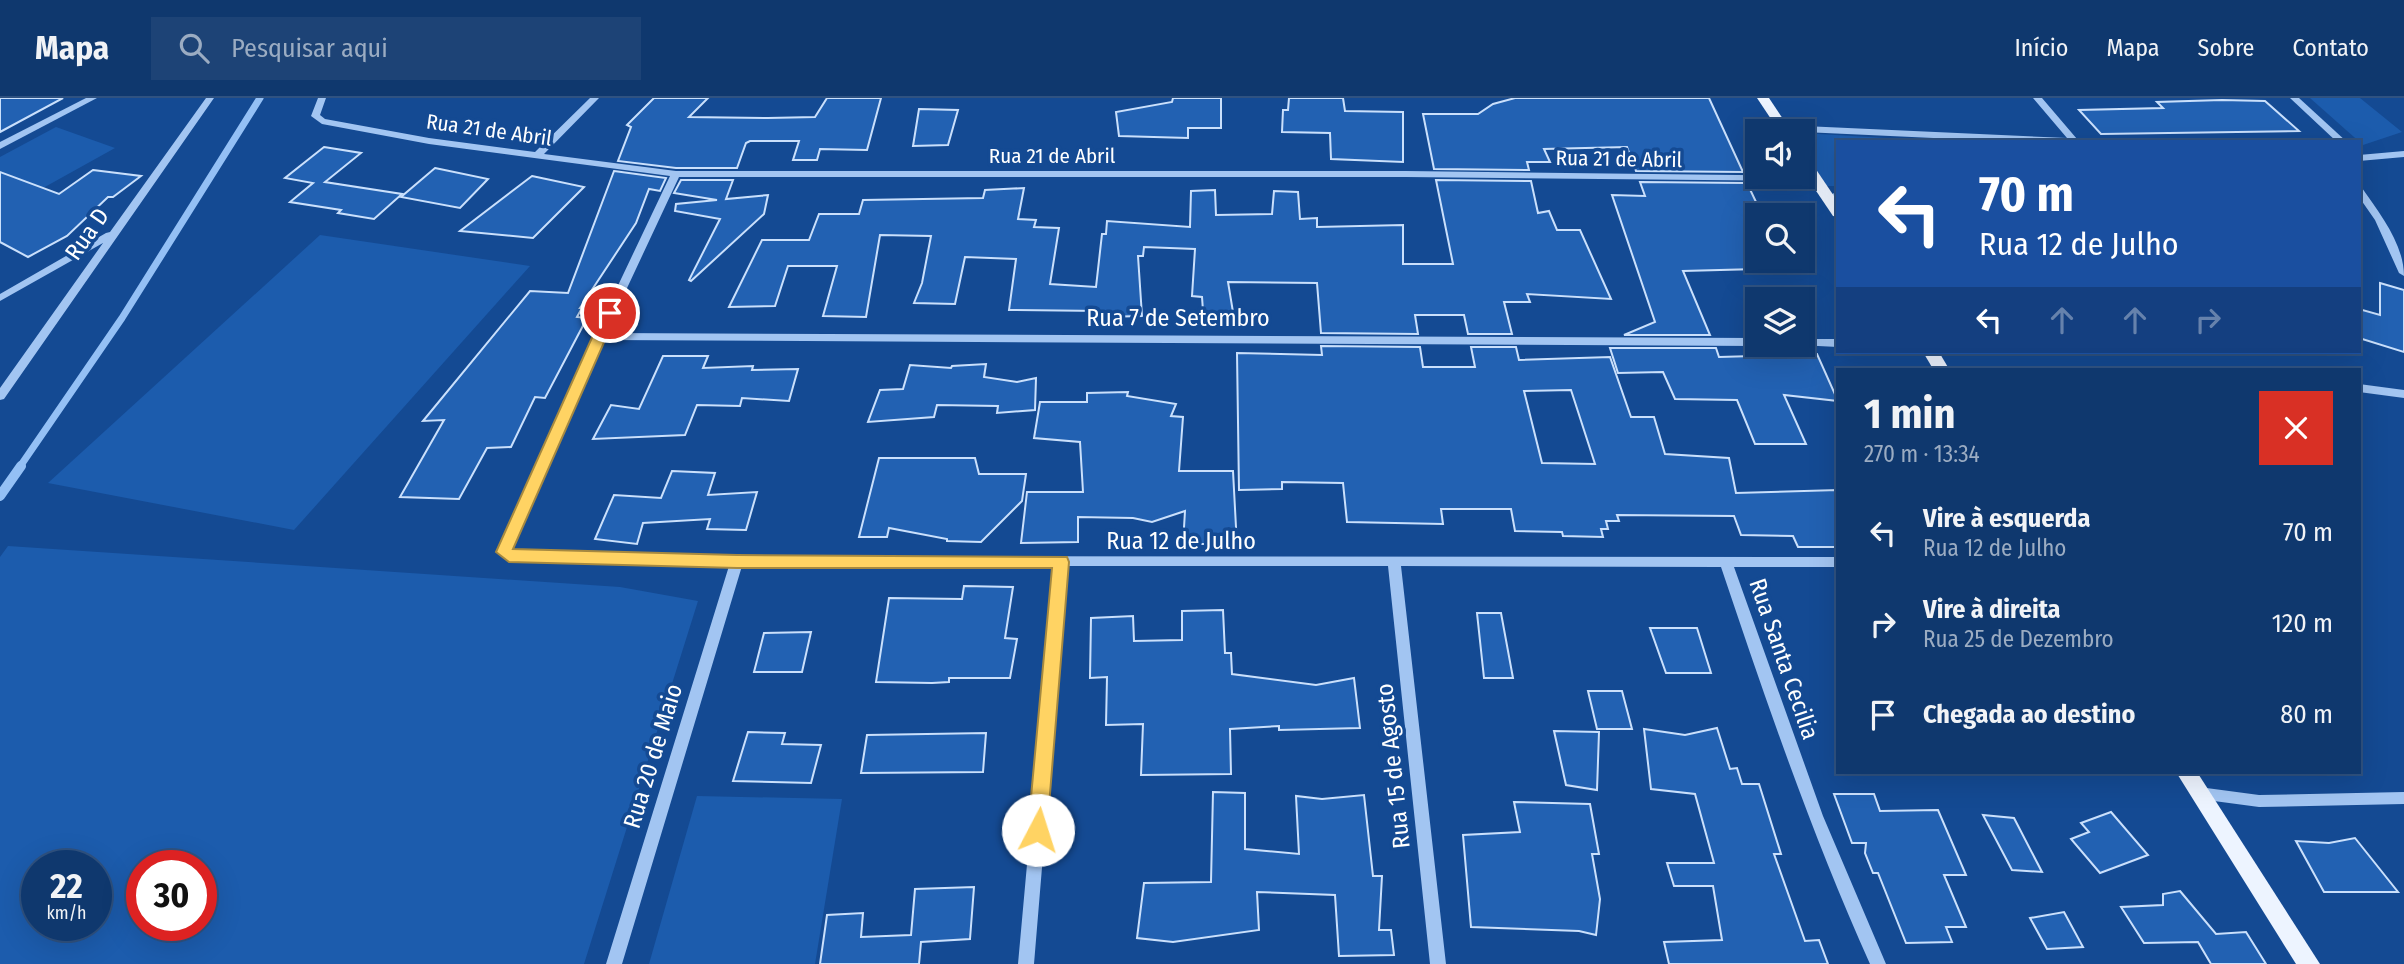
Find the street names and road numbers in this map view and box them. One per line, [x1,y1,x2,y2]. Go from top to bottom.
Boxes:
street label: Rua 21 de Abril [425,108,554,152]
street label: Rua 21 de Abril [989,143,1116,169]
street label: Rua 21 de Abril [1556,145,1683,173]
street label: Rua D [59,203,115,265]
street label: Rua 7 de Setembro [1086,304,1270,332]
street label: Rua 12 de Julho [1106,527,1256,555]
street label: Rua Santa Cecilia [1743,575,1825,743]
street label: Rua 20 de Maio [618,680,688,832]
street label: Rua 15 de Agosto [1370,682,1416,850]

